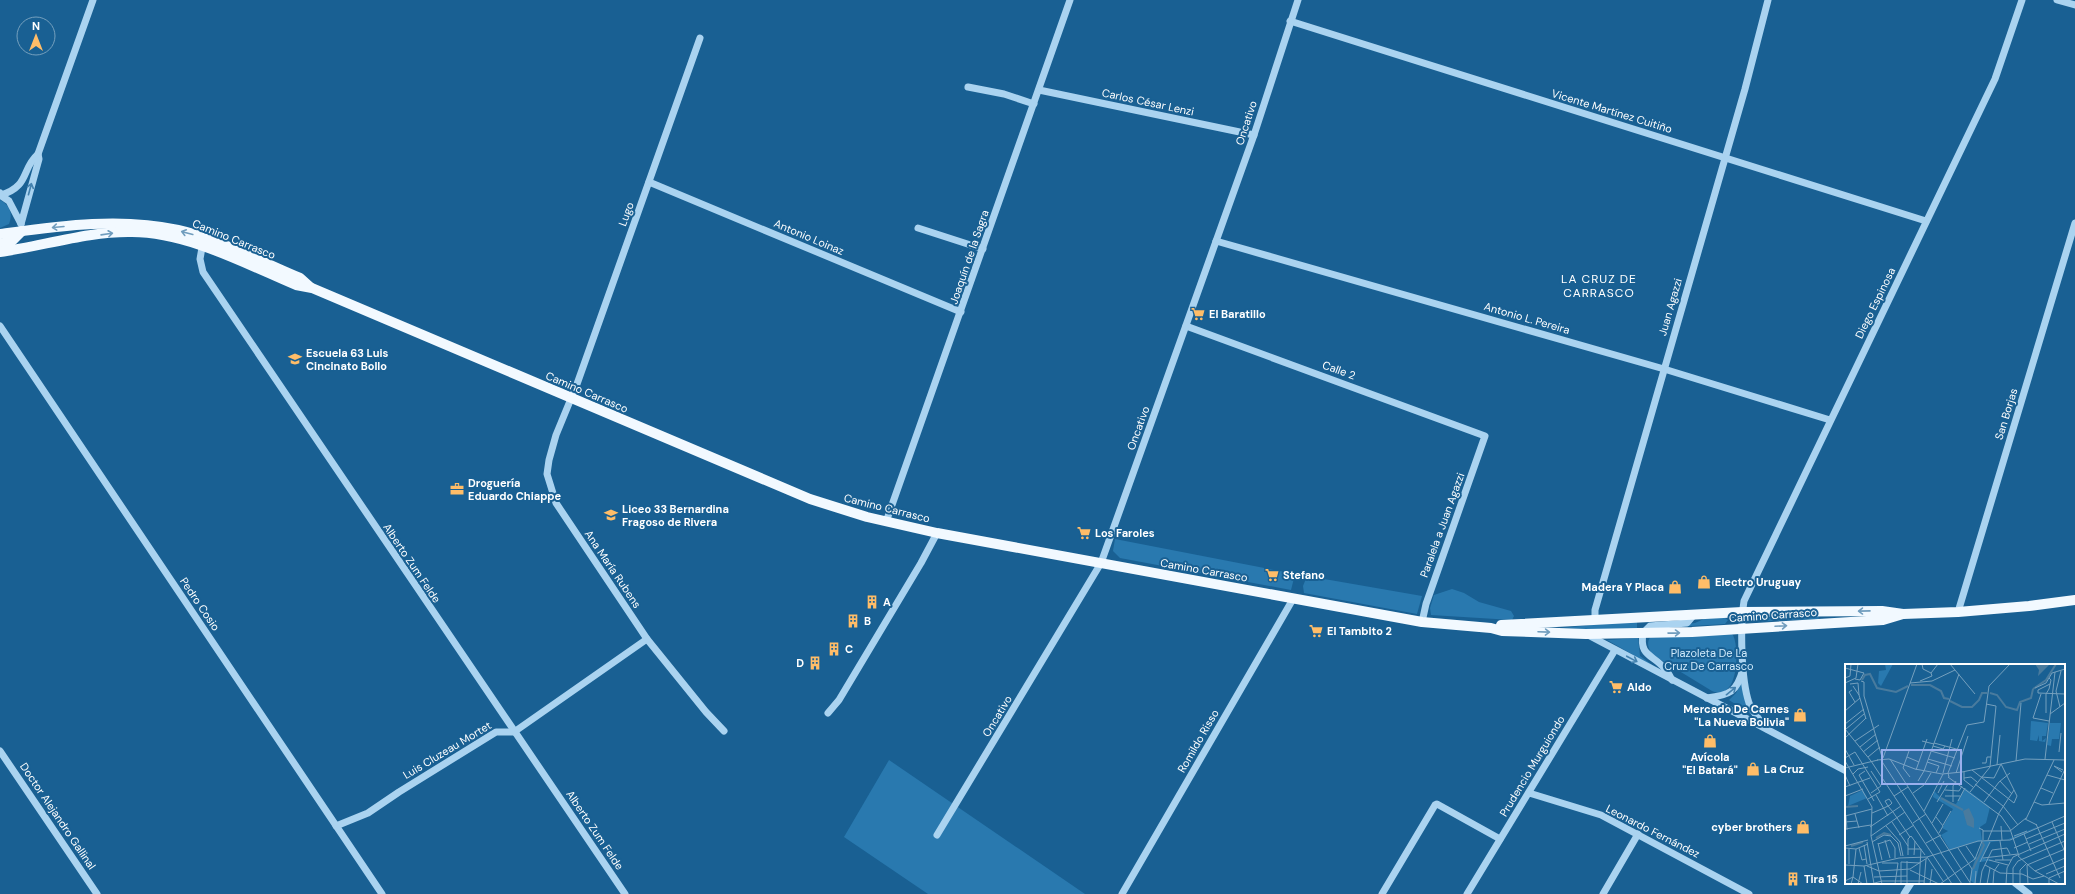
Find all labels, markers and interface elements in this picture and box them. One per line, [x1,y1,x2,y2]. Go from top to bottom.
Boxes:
north arrow [16,16,56,56]
text: N [32,19,40,33]
street label: Carlos César Lenzi [1101,85,1195,119]
street label: Vicente Martínez Cuitiño [1550,86,1674,136]
street label: Oncativo [1232,99,1260,147]
one-way arrow [27,182,35,195]
street label: Lugo [615,200,637,228]
street label: Joaquín de la Sagra [946,208,992,306]
street label: Camino Carrasco [190,216,278,262]
street label: Antonio Loinaz [772,216,846,258]
one-way arrow [52,224,65,231]
one-way arrow [181,229,194,236]
one-way arrow [100,230,113,238]
street label: Diego Espinosa [1852,265,1898,341]
district label: LA CRUZ DE CARRASCO [1561,271,1637,301]
street label: Juan Agazzi [1655,277,1685,337]
street label: Antonio L. Pereira [1482,299,1572,337]
supermarket icon: El Baratillo [1190,306,1206,322]
place label: El Baratillo [1209,307,1266,321]
place label: Escuela 63 Luis Cincinato Bollo [306,346,388,373]
school or university icon: Escuela 63 Luis Cincinato Bollo [287,351,303,367]
street label: Calle 2 [1320,358,1358,382]
street label: Camino Carrasco [544,368,630,416]
street label: San Borjas [1992,387,2020,441]
street label: Oncativo [1124,404,1152,452]
street label: Paralela a Juan Agazzi [1417,471,1467,579]
place label: Droguería Eduardo Chiappe [468,476,562,503]
office icon: Droguería Eduardo Chiappe [449,481,465,497]
street label: Camino Carrasco [842,491,932,525]
place label: Liceo 33 Bernardina Fragoso de Rivera [622,502,729,529]
school or university icon: Liceo 33 Bernardina Fragoso de Rivera [603,507,619,523]
street label: Alberto Zum Felde [380,521,444,605]
supermarket icon: Los Faroles [1076,525,1092,541]
place label: Los Faroles [1095,526,1155,540]
street label: Ana María Rubens [582,527,644,611]
street label: Camino Carrasco [1159,555,1249,585]
supermarket icon: Stefano [1264,567,1280,583]
place label: Stefano [1283,568,1325,582]
shop icon: Electro Uruguay [1696,574,1712,590]
street label: Pedro Cosio [177,575,223,633]
place label: Electro Uruguay [1715,575,1801,589]
shop icon: Madera Y Placa [1667,579,1683,595]
place label: Madera Y Placa [1582,580,1664,594]
building icon: A [864,594,880,610]
place label: A [883,595,891,609]
street label: Camino Carrasco [1728,605,1818,625]
one-way arrow [1858,607,1871,615]
building icon: B [845,613,861,629]
place label: B [864,614,871,628]
supermarket icon: El Tambito 2 [1308,623,1324,639]
one-way arrow [1774,623,1787,630]
place label: El Tambito 2 [1327,624,1392,638]
one-way arrow [1537,628,1550,636]
one-way arrow [1667,629,1680,637]
building icon: C [826,641,842,657]
place label: C [845,642,853,656]
park label: Plazoleta De La Cruz De Carrasco [1664,646,1754,673]
building icon: D [807,655,823,671]
one-way arrow [1626,655,1638,663]
place label: D [796,656,804,670]
inset map [1845,664,2065,884]
supermarket icon: Aldo [1608,679,1624,695]
place label: Aldo [1627,680,1652,694]
one-way arrow [1726,686,1736,695]
street label: Oncativo [979,693,1015,739]
place label: Mercado De Carnes "La Nueva Bolivia" [1683,702,1789,729]
street label: Romildo Risso [1174,707,1222,775]
shop icon: Mercado De Carnes "La Nueva Bolivia" [1792,707,1808,723]
street label: Prudencio Murguiondo [1496,713,1568,819]
street label: Luis Cluzeau Mortet [400,718,494,782]
shop icon: Avícola "El Batará" [1702,733,1718,749]
place label: Avícola "El Batará" [1682,750,1738,777]
street label: Doctor Alejandro Gallinal [17,760,99,872]
shop icon: La Cruz [1745,761,1761,777]
place label: La Cruz [1764,762,1804,776]
street label: Alberto Zum Felde [563,788,627,872]
street label: Leonardo Fernández [1604,801,1702,861]
shop icon: cyber brothers [1795,819,1811,835]
place label: cyber brothers [1711,820,1792,834]
building icon: Tira 15 [1785,871,1801,887]
place label: Tira 15 [1804,872,1838,886]

